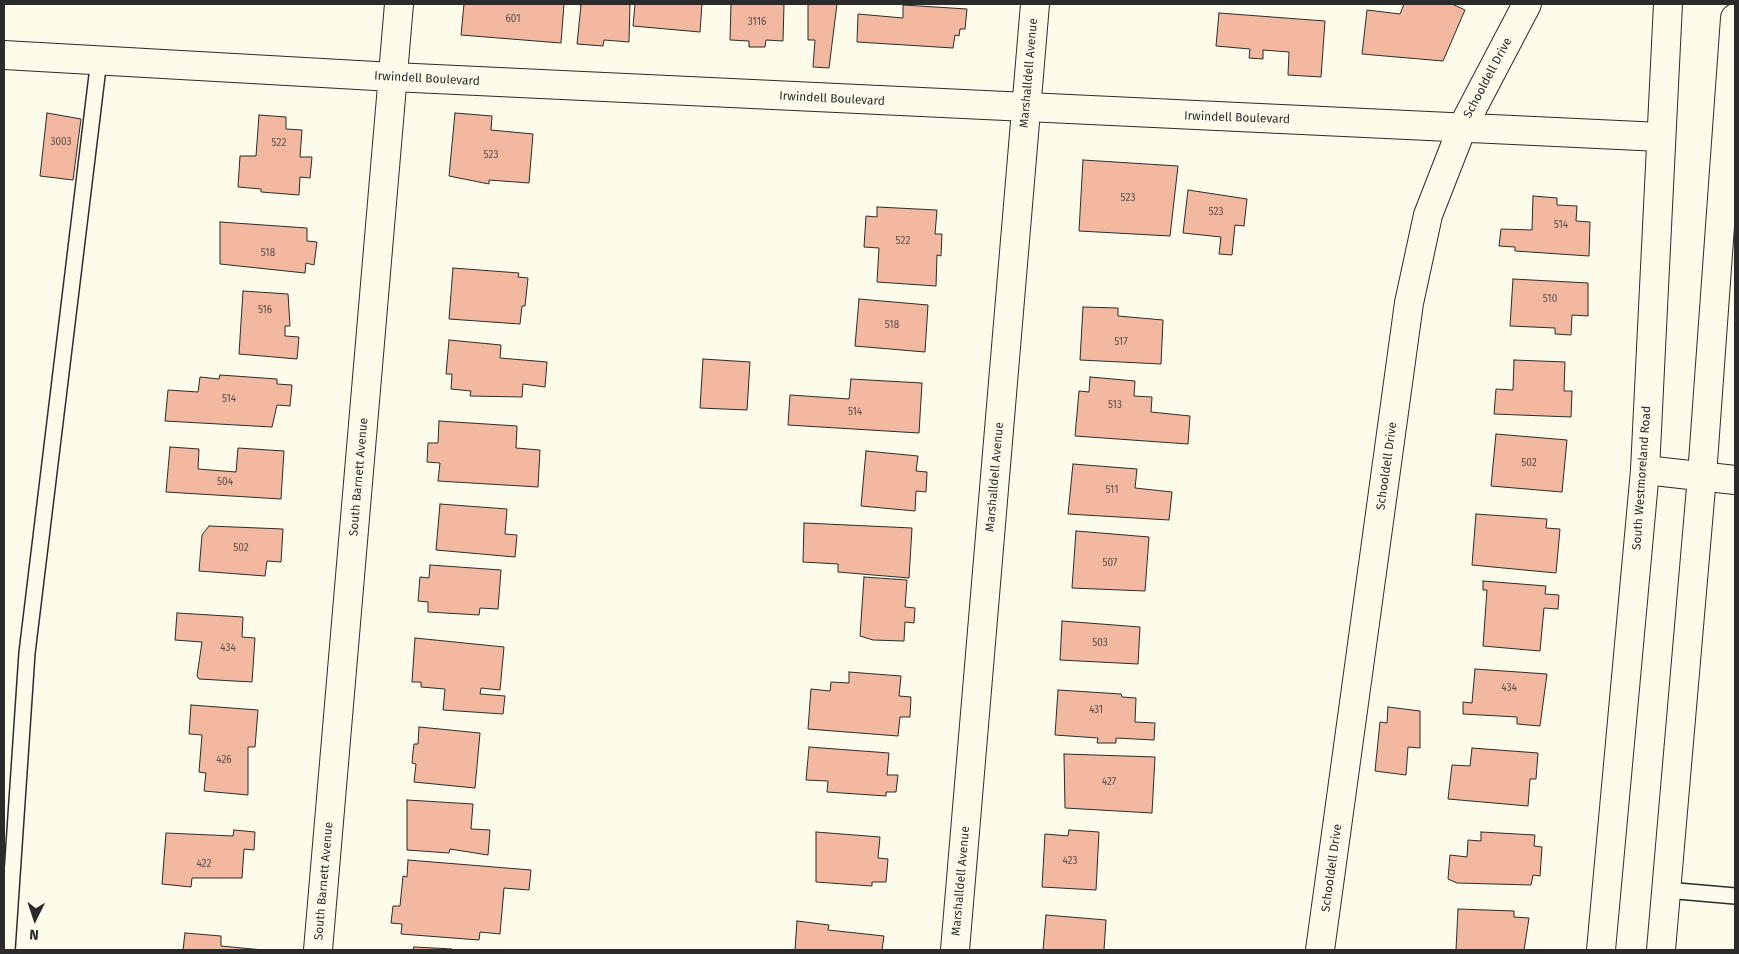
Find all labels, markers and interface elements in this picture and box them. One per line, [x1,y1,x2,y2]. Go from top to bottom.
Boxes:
house number: 601 [506,13,520,25]
house number: 3116 [748,16,766,28]
street label: Marshalldell Avenue [1017,18,1041,128]
street label: Schooldell Drive [1461,35,1515,121]
street label: Irwindell Boulevard [374,69,480,89]
street label: Irwindell Boulevard [779,89,885,109]
street label: Irwindell Boulevard [1184,109,1290,127]
house number: 3003 [50,136,72,148]
house number: 522 [272,137,286,149]
house number: 523 [484,149,498,161]
house number: 523 [1121,192,1135,204]
house number: 523 [1209,206,1223,218]
house number: 514 [1554,219,1568,231]
house number: 522 [896,235,910,247]
house number: 518 [261,247,275,259]
house number: 510 [1543,293,1557,305]
house number: 516 [258,304,272,316]
house number: 518 [885,319,899,331]
house number: 517 [1114,336,1128,348]
house number: 514 [222,393,236,405]
house number: 513 [1108,399,1122,411]
street label: South Westmoreland Road [1630,405,1654,551]
house number: 514 [848,406,862,418]
street label: South Barnett Avenue [347,417,371,537]
street label: Schooldell Drive [1374,421,1400,511]
street label: Marshalldell Avenue [983,422,1007,532]
house number: 502 [1521,457,1537,469]
house number: 504 [217,476,233,488]
house number: 511 [1105,484,1119,496]
house number: 502 [233,542,249,554]
house number: 507 [1103,557,1117,569]
house number: 503 [1092,637,1108,649]
house number: 434 [220,642,236,654]
house number: 434 [1501,682,1517,694]
house number: 431 [1089,704,1103,716]
house number: 426 [216,754,232,766]
house number: 427 [1102,776,1116,788]
street label: South Barnett Avenue [312,821,336,941]
street label: Schooldell Drive [1319,823,1345,913]
street label: Marshalldell Avenue [949,826,973,936]
house number: 423 [1062,855,1078,867]
house number: 422 [196,858,212,870]
north arrow [10,894,60,944]
text: N [29,926,39,943]

